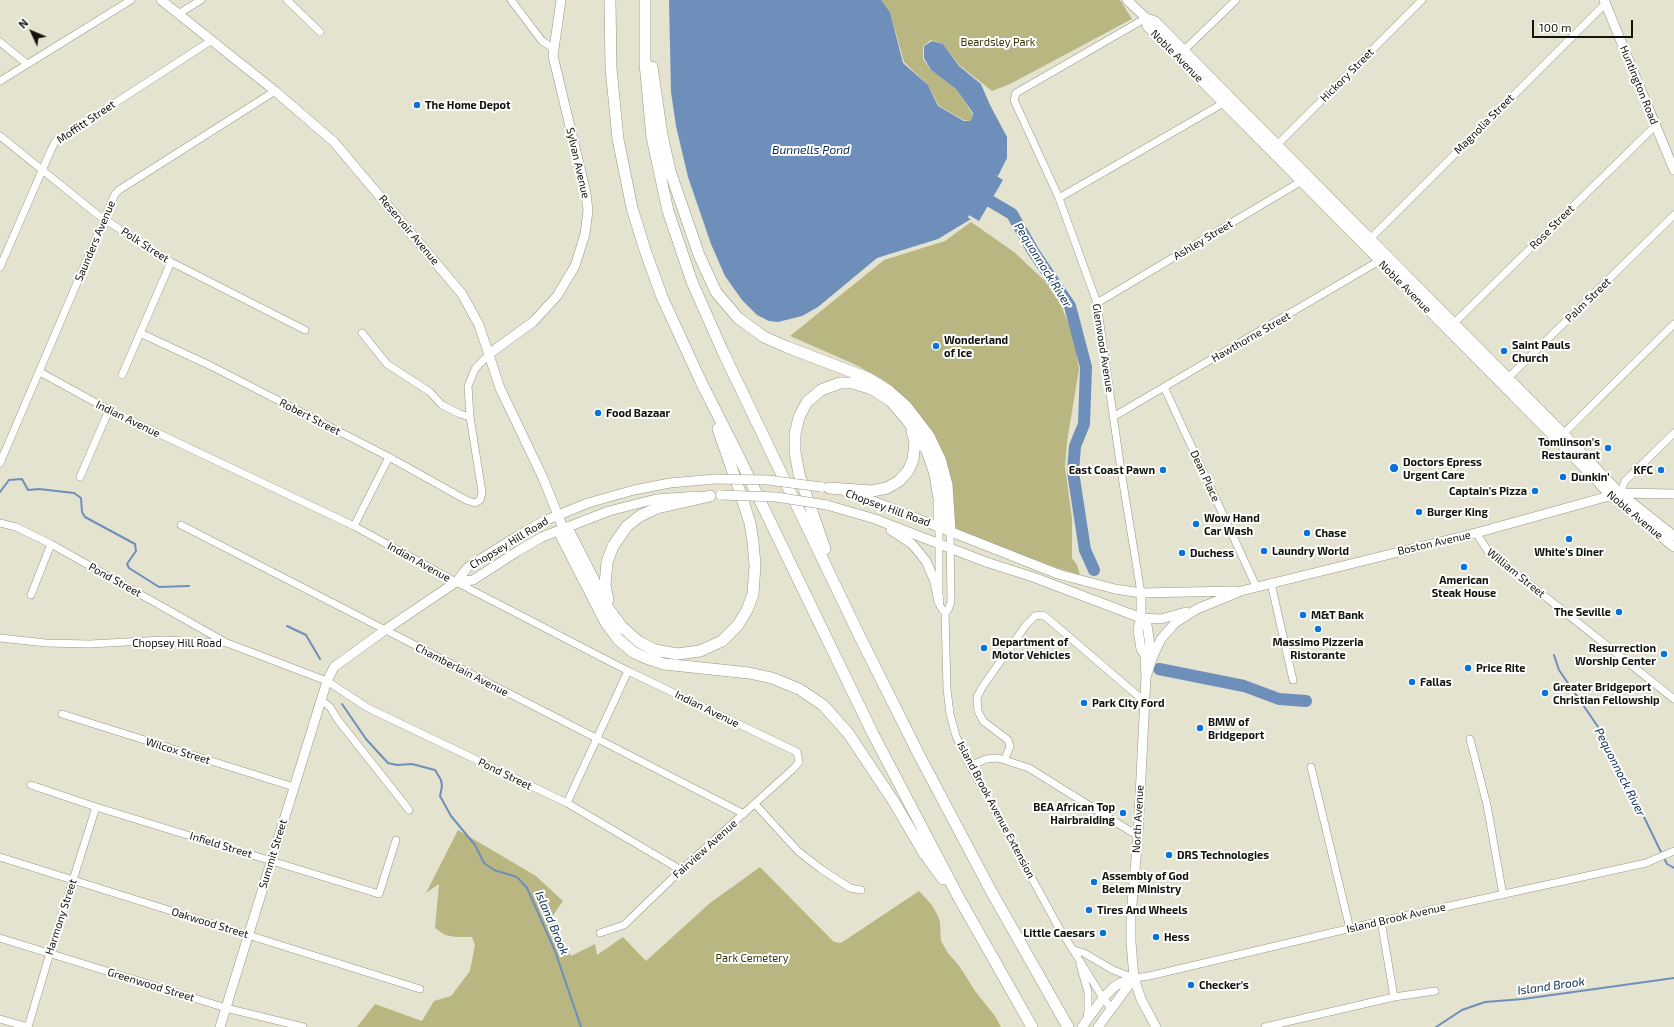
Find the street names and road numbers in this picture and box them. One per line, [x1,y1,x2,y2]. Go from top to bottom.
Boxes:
street label: Noble Avenue [1148,27,1206,85]
street label: Huntington Road [1617,44,1661,126]
street label: Hickory Street [1317,45,1377,105]
street label: Magnolia Street [1451,91,1517,157]
street label: Moffitt Street [54,98,118,146]
street label: Sylvan Avenue [563,126,593,200]
street label: Reservoir Avenue [376,192,442,268]
street label: Saunders Avenue [72,199,118,283]
street label: Rose Street [1527,202,1577,252]
street label: Ashley Street [1171,217,1235,263]
street label: Polk Street [119,225,171,265]
street label: Noble Avenue [1376,258,1434,316]
street label: Palm Street [1562,275,1614,325]
street label: Glenwood Avenue [1089,303,1117,393]
street label: Hawthorne Street [1209,309,1293,365]
street label: Robert Street [277,396,343,438]
street label: Indian Avenue [94,398,162,440]
street label: Dean Place [1187,448,1223,504]
street label: Chopsey Hill Road [844,487,932,529]
street label: Noble Avenue [1604,488,1666,542]
street label: Chopsey Hill Road [467,514,551,572]
street label: Boston Avenue [1396,528,1472,558]
street label: Indian Avenue [385,539,453,585]
street label: William Street [1484,545,1548,601]
street label: Pond Street [86,560,144,600]
street label: Chopsey Hill Road [132,636,222,650]
street label: Chamberlain Avenue [413,641,511,699]
street label: Indian Avenue [673,688,741,730]
street label: Wilcox Street [144,735,212,767]
street label: Island Brook Avenue Extension [954,739,1038,881]
street label: Pond Street [476,755,534,793]
street label: North Avenue [1130,785,1146,853]
street label: Fairview Avenue [670,817,740,881]
street label: Summit Street [256,818,290,890]
street label: Infield Street [188,829,254,861]
street label: Harmony Street [43,877,79,957]
street label: Island Brook Avenue [1345,900,1447,936]
street label: Oakwood Street [170,905,250,941]
street label: Greenwood Street [106,965,196,1005]

